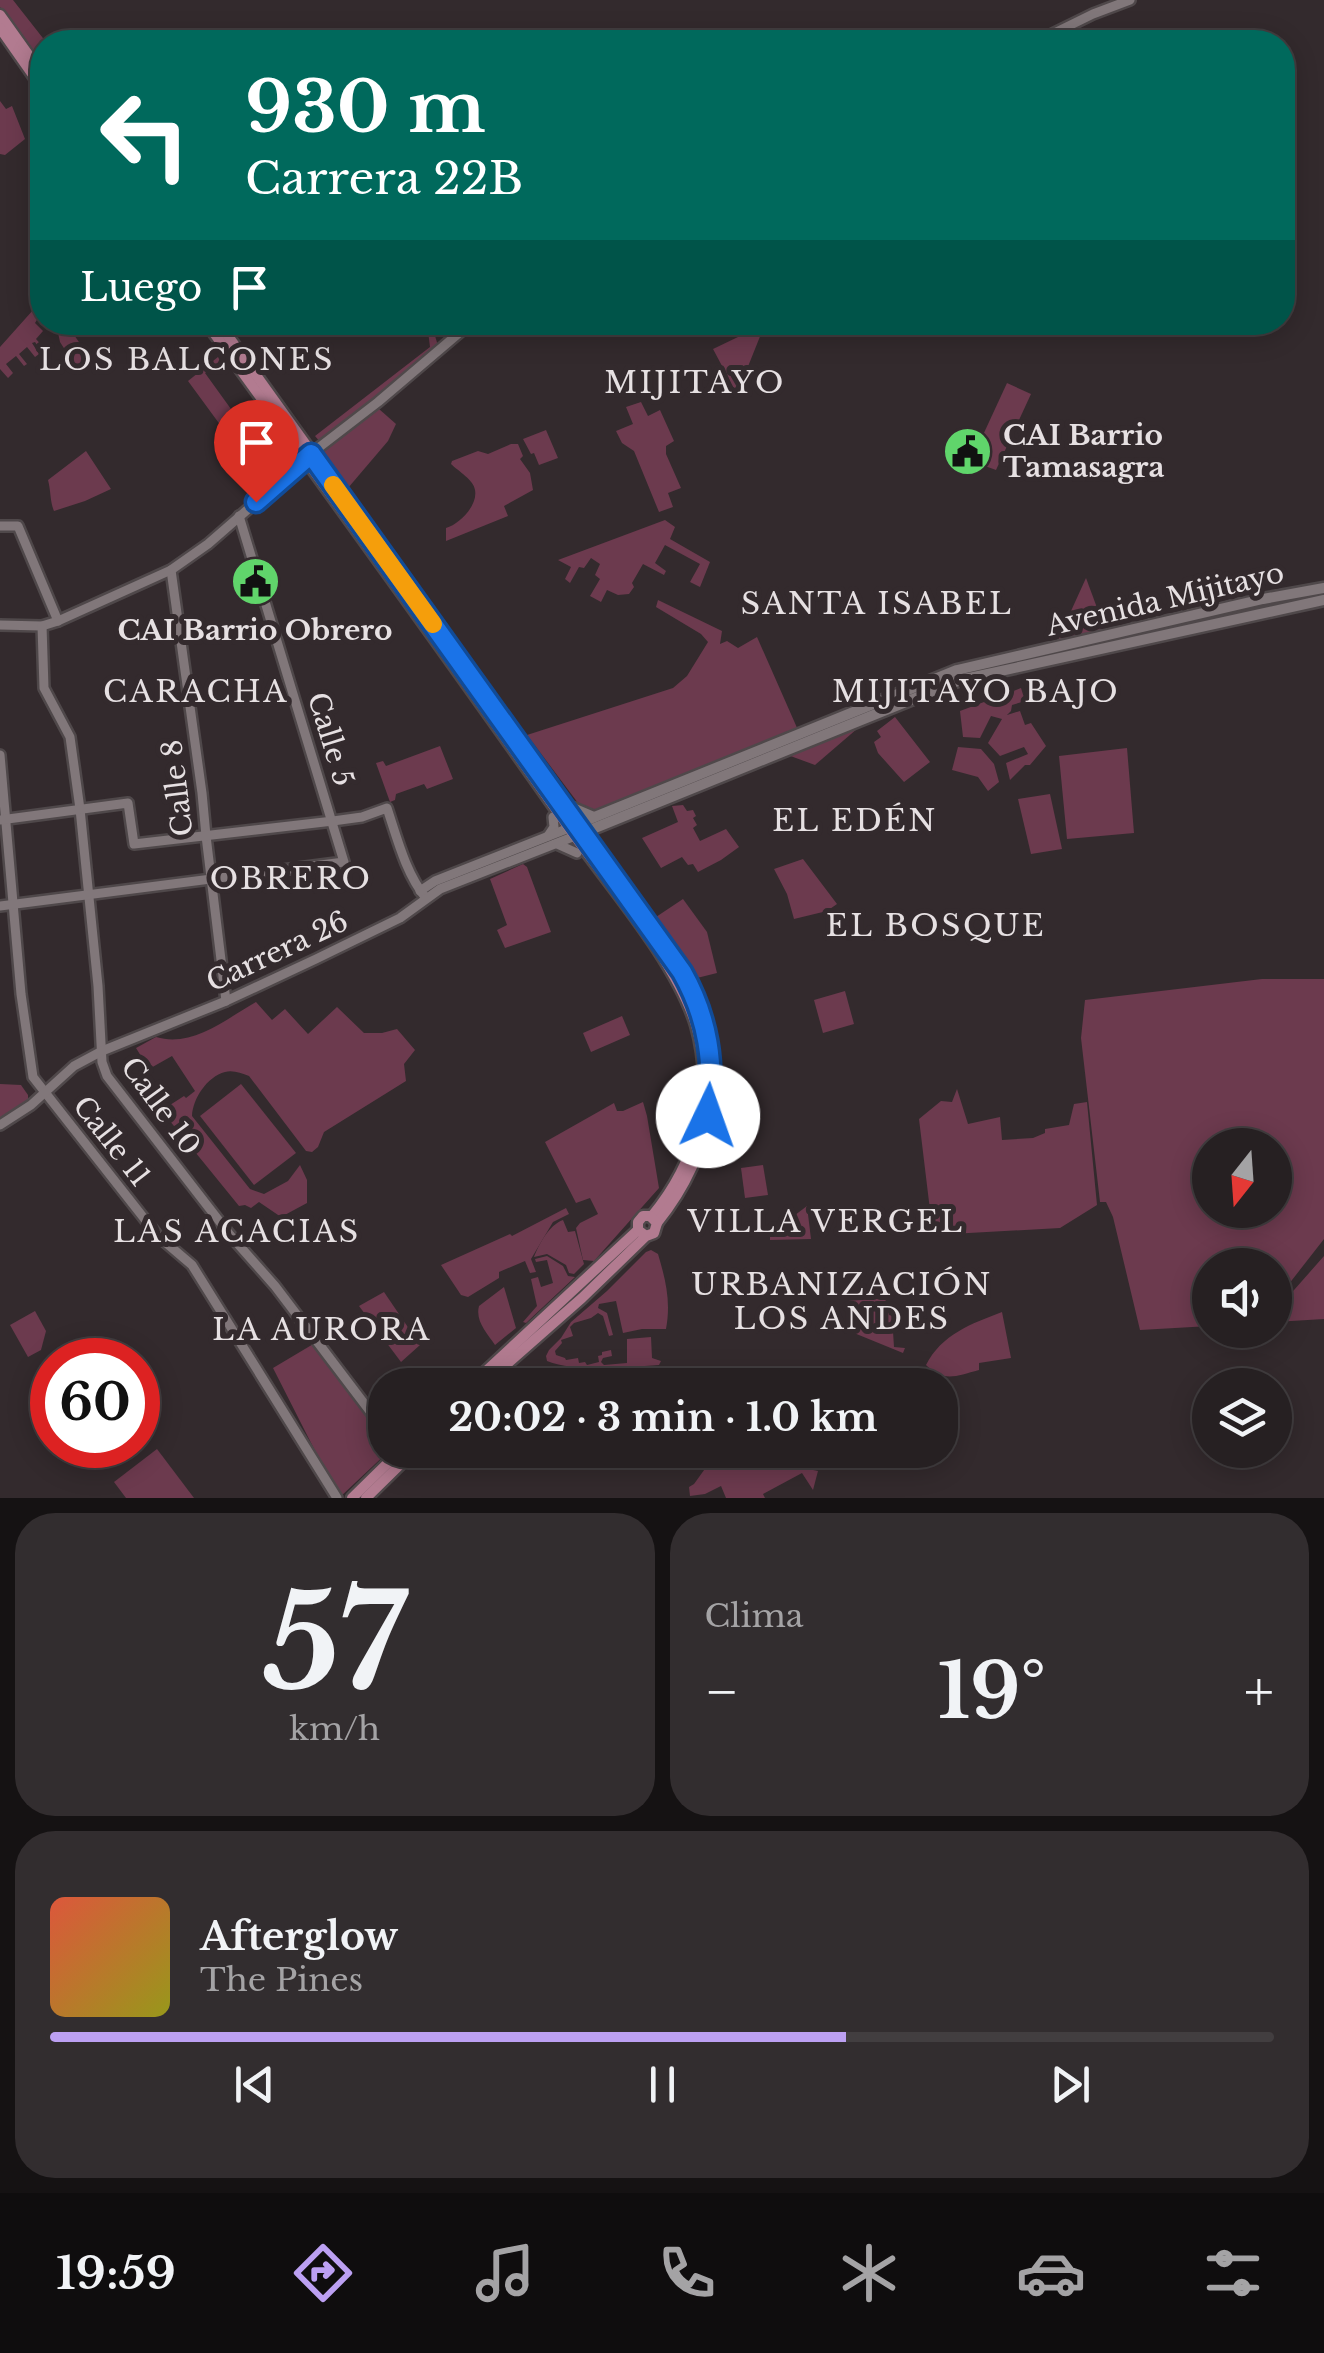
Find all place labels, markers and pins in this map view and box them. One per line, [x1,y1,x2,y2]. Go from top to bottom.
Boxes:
pin [214,400,299,503]
place label: CAI Barrio Tamasagra [1003,418,1165,485]
public building icon: CAI Barrio Tamasagra [942,425,994,477]
public building icon: CAI Barrio Obrero [229,556,281,608]
place label: CAI Barrio Obrero [117,613,393,648]

